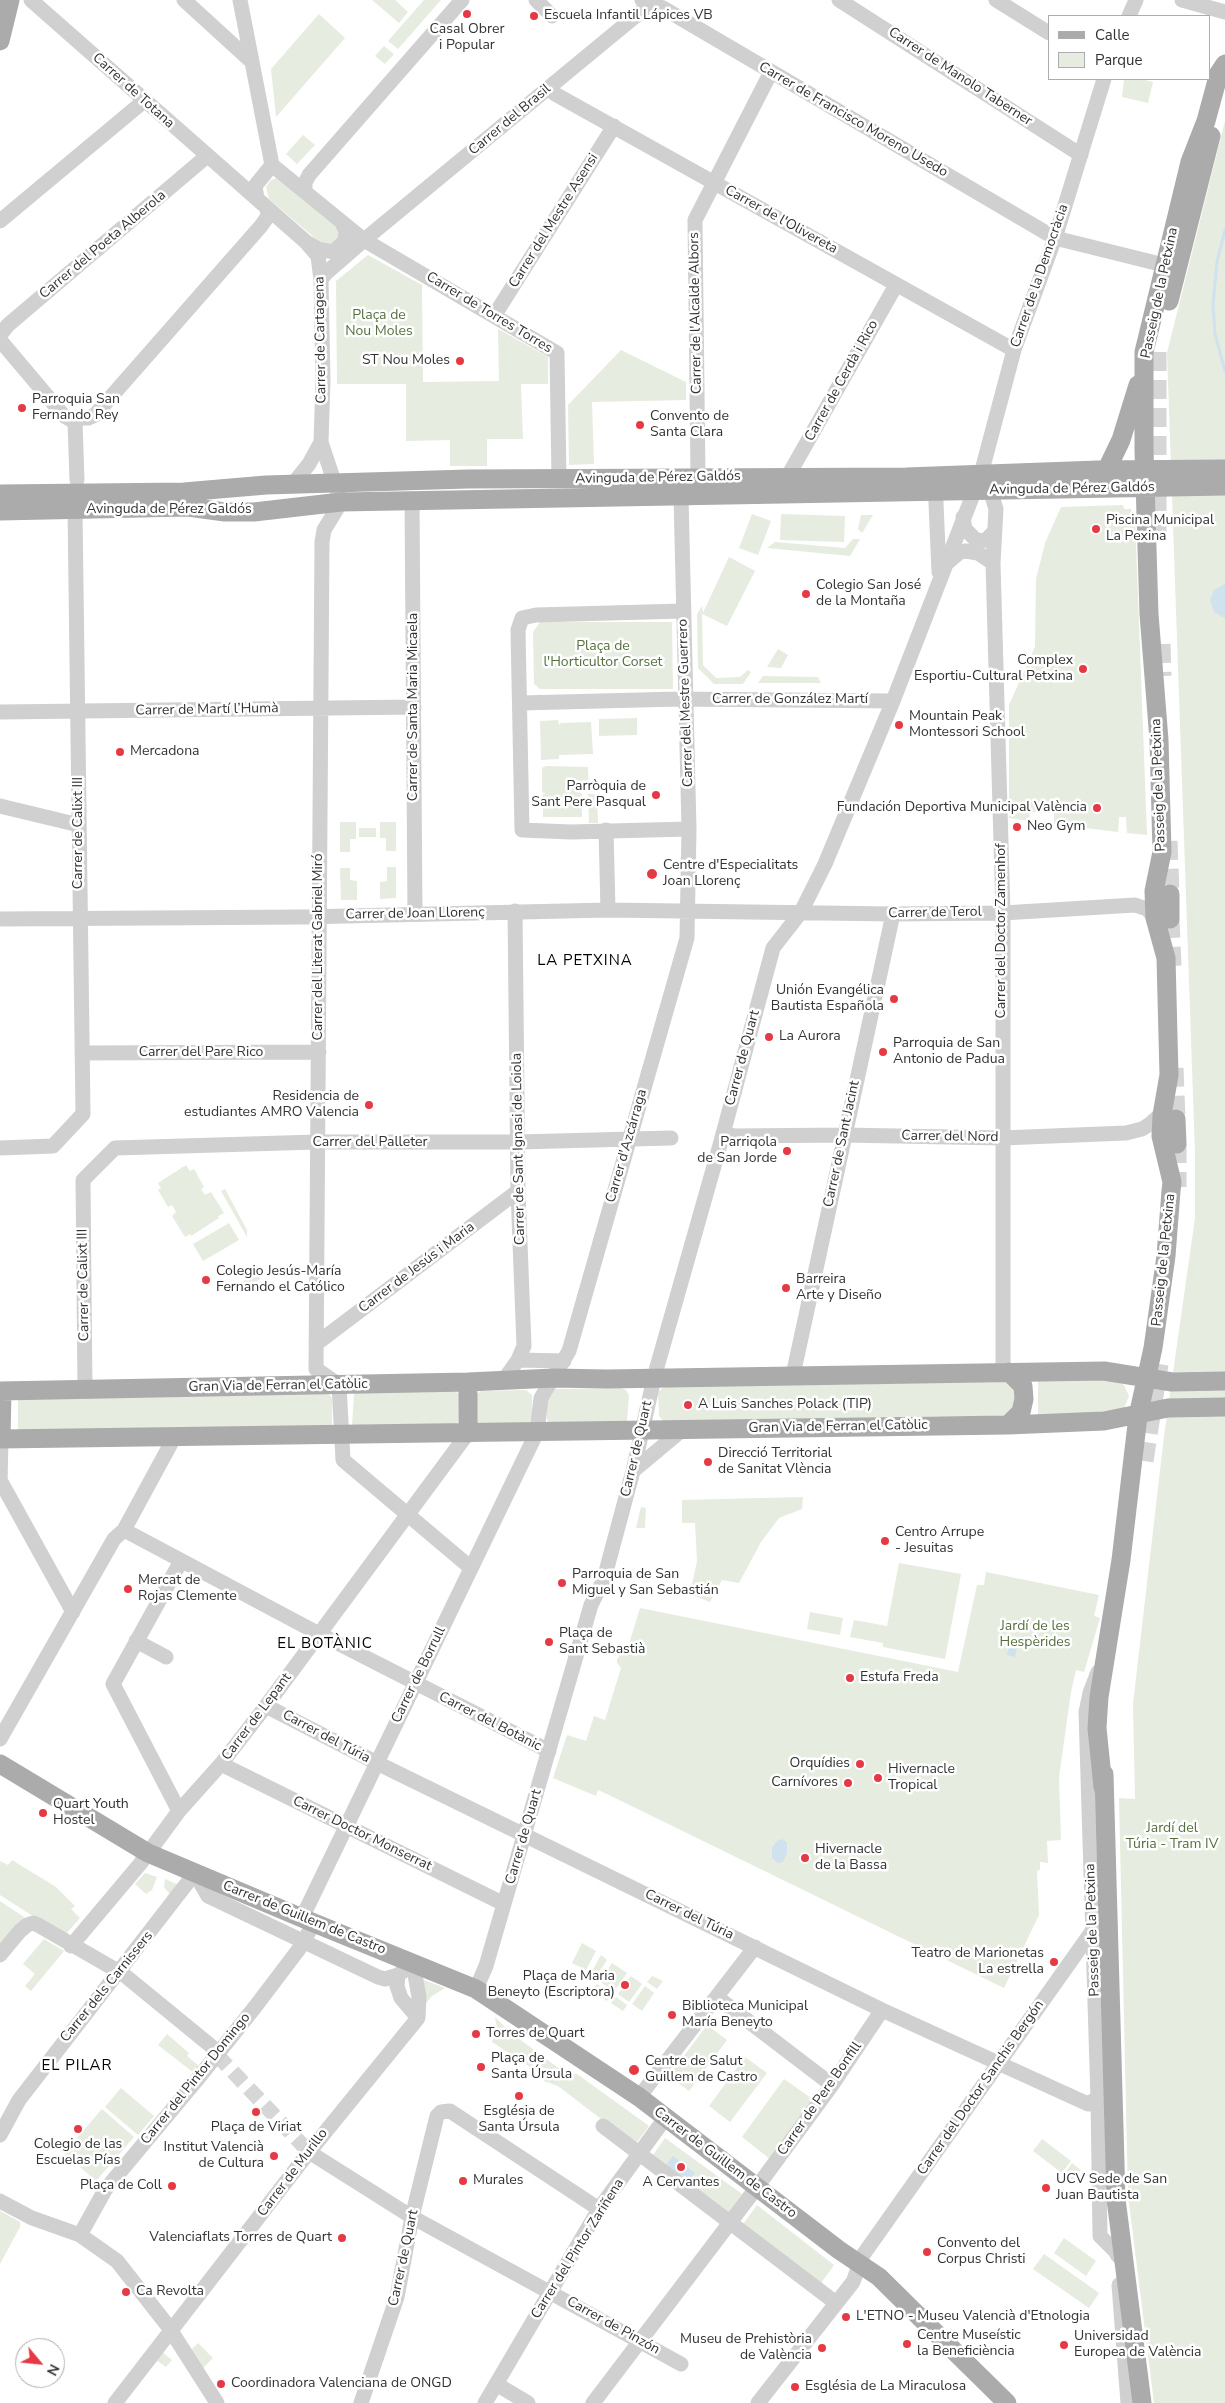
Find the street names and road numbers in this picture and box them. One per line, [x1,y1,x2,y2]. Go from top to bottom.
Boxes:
street label: Carrer de Manolo Taberner [885,24,1035,130]
street label: Carrer de Totana [89,50,177,132]
street label: Carrer de Francisco Moreno Usedo [755,59,951,181]
street label: Carrer del Brasil [466,81,554,159]
street label: Carrer del Mestre Asensi [506,151,602,291]
street label: Carrer de l'Olivereta [722,182,840,258]
street label: Carrer del Poeta Alberola [36,187,170,303]
street label: Carrer de la Democràcia [1008,202,1072,350]
street label: Passeig de la Petxina [1138,226,1182,360]
street label: Carrer de l'Alcalde Albors [686,232,706,394]
street label: Carrer de Torres Torres [423,269,555,357]
street label: Carrer de Cartagena [311,276,331,404]
street label: Carrer de Cerdà i Rico [802,318,882,444]
street label: Avinguda de Pérez Galdós [575,468,741,488]
street label: Avinguda de Pérez Galdós [989,479,1155,499]
street label: Avinguda de Pérez Galdós [86,502,252,518]
street label: Carrer de Santa Maria Micaela [406,613,422,801]
street label: Carrer del Mestre Guerrero [675,619,697,787]
street label: Carrer de González Martí [712,692,868,708]
street label: Carrer de Martí l’Humà [135,700,279,720]
street label: Passeig de la Petxina [1148,718,1170,852]
street label: Carrer de Calixt III [71,777,87,889]
street label: Carrer del Doctor Zamenhof [994,843,1010,1019]
street label: Carrer del Literat Gabriel Miró [311,853,327,1041]
street label: Carrer de Joan Llorenç [345,904,485,924]
street label: Carrer de Terol [888,904,982,922]
street label: Carrer de Quart [722,1008,764,1108]
street label: Carrer del Pare Rico [139,1045,263,1061]
street label: Carrer de Sant Ignasi de Loiola [509,1053,529,1245]
street label: Carrer de Sant Jacint [820,1079,864,1209]
street label: Carrer d'Azcárraga [603,1087,651,1205]
street label: Carrer del Nord [901,1128,999,1146]
street label: Carrer del Palleter [313,1135,427,1151]
street label: Passeig de la Petxina [1149,1193,1179,1327]
street label: Carrer de Jesús i Maria [356,1219,478,1317]
street label: Carrer de Calixt III [75,1229,93,1341]
street label: Gran Via de Ferran el Catòlic [188,1376,368,1396]
street label: Carrer de Quart [618,1399,656,1499]
street label: Gran Via de Ferran el Catòlic [748,1417,928,1437]
street label: Carrer de Borrull [388,1624,450,1726]
street label: Carrer de Lepant [219,1670,295,1764]
street label: Carrer del Botànic [436,1689,544,1755]
street label: Carrer del Túria [279,1707,373,1767]
street label: Carrer de Quart [502,1788,546,1886]
street label: Carrer Doctor Monserrat [290,1793,434,1875]
street label: Passeig de la Petxina [1082,1863,1104,1997]
street label: Carrer de Guillem de Castro [220,1878,388,1958]
street label: Carrer del Túria [642,1886,736,1944]
street label: Carrer dels Carnissers [57,1928,157,2046]
street label: Carrer del Doctor Sanchis Bergón [914,1997,1048,2179]
street label: Carrer del Pintor Domingo [138,2010,254,2148]
street label: Carrer de Pere Bonfill [774,2039,866,2159]
street label: Carrer de Guillem de Castro [650,2104,800,2222]
street label: Carrer de Murillo [254,2126,332,2220]
street label: Carrer del Pintor Zariñena [528,2176,628,2322]
street label: Carrer de Quart [386,2208,422,2308]
street label: Carrer de Pinzón [563,2293,663,2359]

